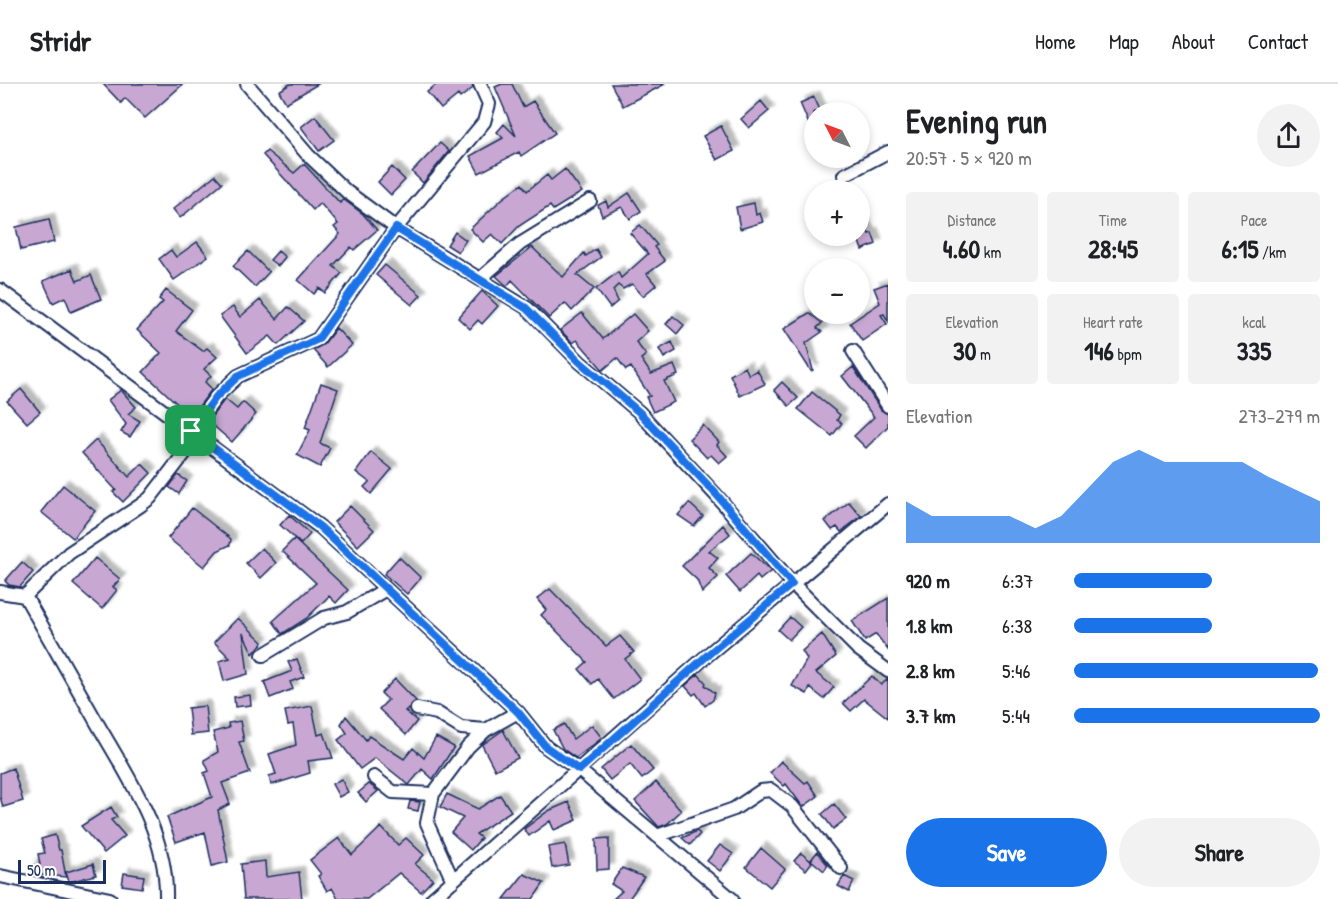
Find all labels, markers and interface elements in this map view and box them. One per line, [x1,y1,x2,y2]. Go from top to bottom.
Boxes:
text: Stridr [30,22,91,60]
text: Home [1035,27,1076,56]
text: Map [1109,27,1139,56]
text: About [1172,27,1215,56]
text: Contact [1248,27,1308,56]
text: Evening run [906,99,1047,143]
north arrow [804,102,870,168]
map controls [804,102,870,324]
button: share [1257,104,1320,167]
text: 20:57 · 5 × 920 m [906,144,1032,171]
button: + [804,180,870,246]
text: Distance [948,209,996,231]
text: Time [1099,209,1127,231]
text: Pace [1241,209,1267,231]
text: 4.60 [943,231,980,266]
text: 28:45 [1088,231,1138,266]
text: 6:15 [1222,231,1258,266]
text: km [980,241,1001,263]
text: /km [1258,241,1286,263]
button: − [804,258,870,324]
text: Elevation [945,311,999,333]
text: Heart rate [1083,311,1143,333]
text: kcal [1242,311,1266,333]
text: 30 [953,333,976,368]
text: 146 [1084,333,1114,368]
text: 335 [1237,333,1271,368]
text: m [976,343,991,365]
text: bpm [1114,343,1142,365]
text: Elevation [906,402,972,429]
text: 273–279 m [1239,402,1320,429]
pin [165,405,216,456]
icon: arrive [174,414,207,447]
text: 920 m [906,567,950,594]
text: 6:37 [1002,567,1033,594]
text: 1.8 km [906,612,953,639]
text: 6:38 [1002,612,1032,639]
text: 2.8 km [906,657,955,684]
text: 5:46 [1002,657,1031,684]
text: 3.7 km [906,702,956,729]
text: 5:44 [1002,702,1030,729]
button: Save [906,818,1107,887]
button: Share [1119,818,1320,887]
scale bar [18,857,106,884]
text: 50 m [27,859,56,881]

